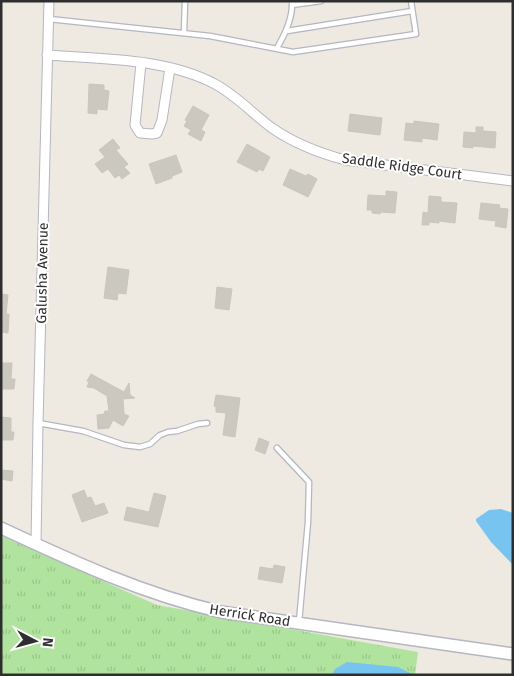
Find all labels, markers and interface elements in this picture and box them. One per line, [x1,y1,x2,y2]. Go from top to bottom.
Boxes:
street label: Saddle Ridge Court [341,150,464,183]
street label: Galusha Avenue [33,222,52,324]
street label: Herrick Road [208,601,292,630]
north arrow [10,616,60,666]
text: N [38,637,56,648]

